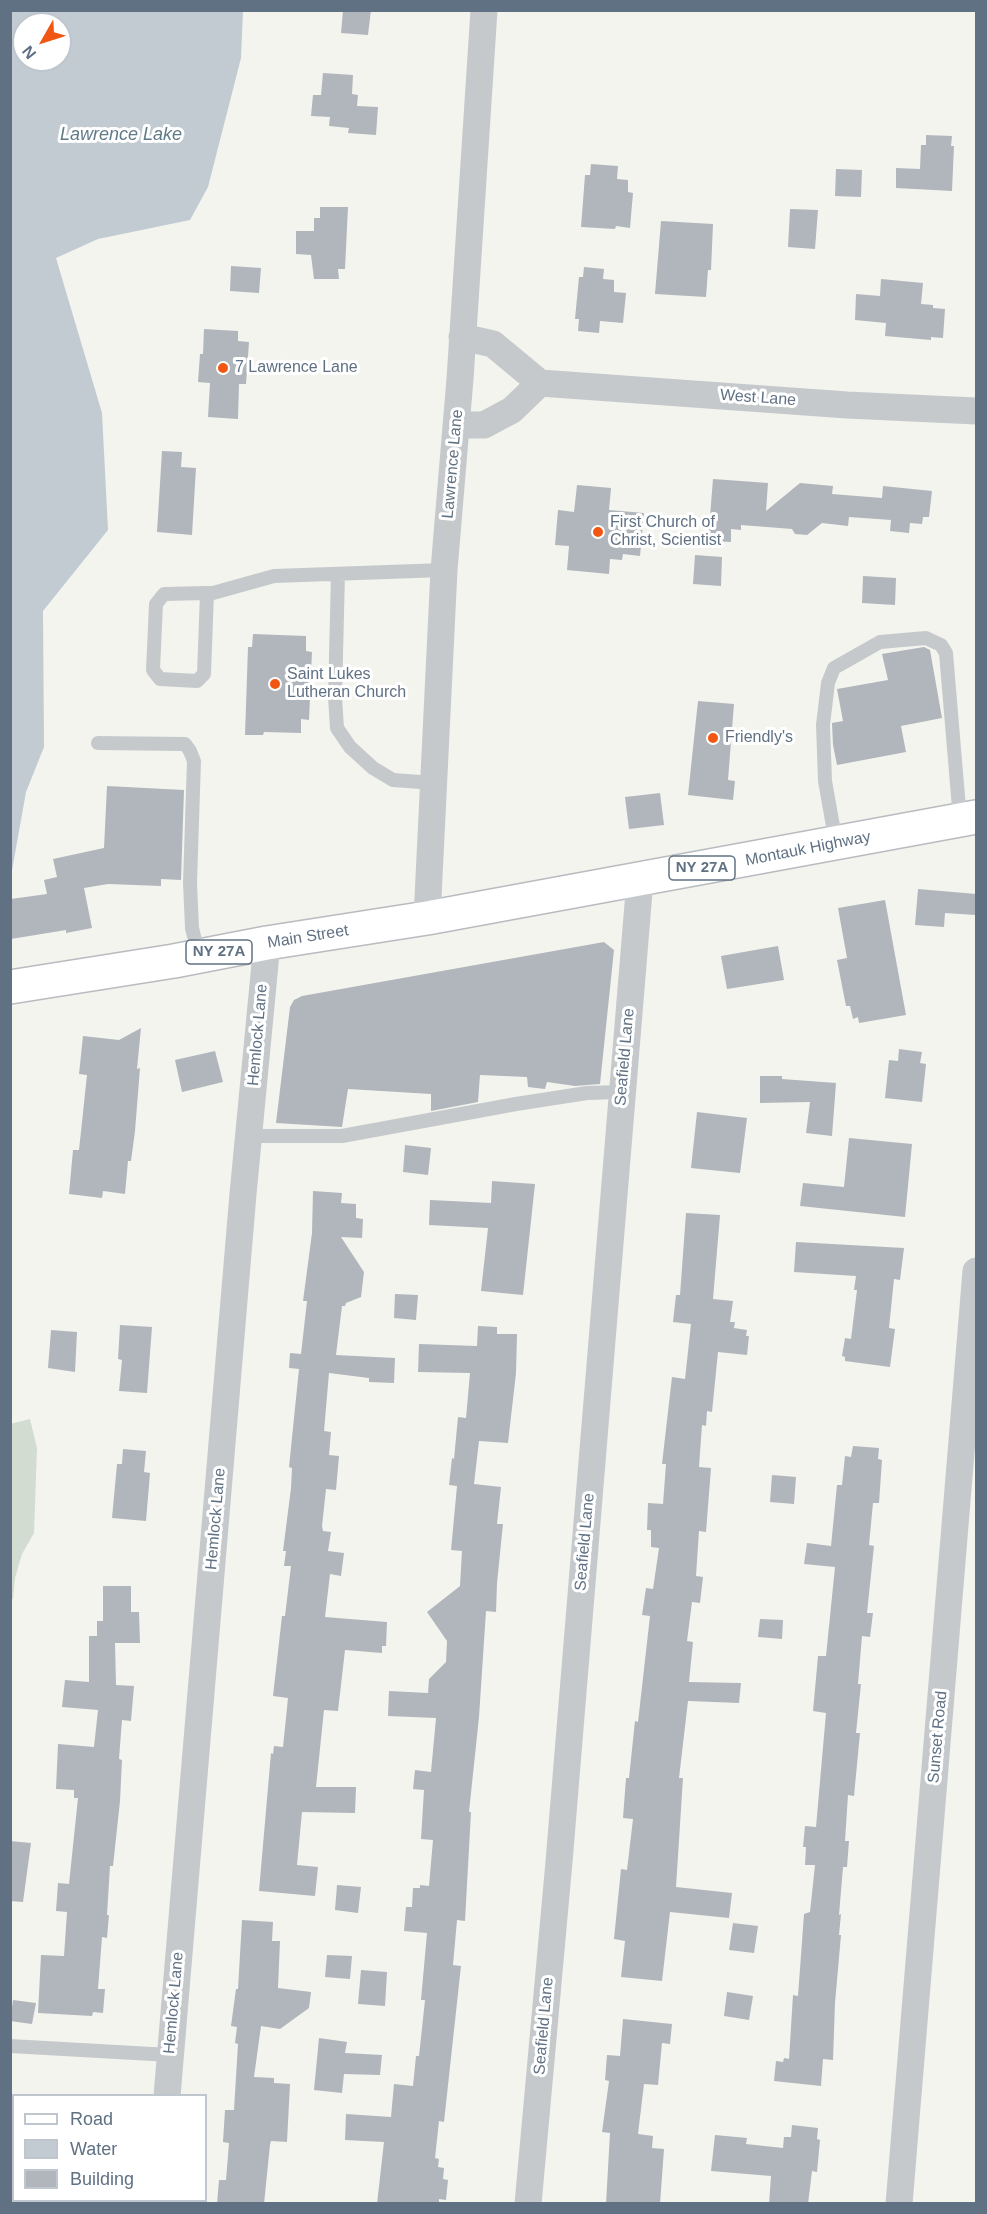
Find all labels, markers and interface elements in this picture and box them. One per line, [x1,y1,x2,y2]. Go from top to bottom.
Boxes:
north arrow [12,12,72,72]
text: N [19,43,39,62]
water label: Lawrence Lake [60,124,182,146]
place label: 7 Lawrence Lane [235,358,358,378]
marker: 7 Lawrence Lane [216,361,230,375]
street label: West Lane [719,386,797,410]
street label: Lawrence Lane [439,409,467,519]
place label: First Church of Christ, Scientist [610,513,721,551]
marker: First Church of Christ, Scientist [591,525,605,539]
place label: Saint Lukes Lutheran Church [287,665,406,703]
marker: Saint Lukes Lutheran Church [268,677,282,691]
place label: Friendly's [725,728,793,748]
marker: Friendly's [706,731,720,745]
street label: Montauk Highway [744,827,872,871]
road number: NY 27A [669,856,735,880]
street label: Main Street [266,921,350,953]
road number: NY 27A [186,940,252,964]
street label: Hemlock Lane [244,983,272,1087]
street label: Seafield Lane [611,1007,639,1107]
street label: Hemlock Lane [202,1467,230,1571]
street label: Seafield Lane [571,1492,599,1592]
street label: Sunset Road [924,1690,952,1784]
street label: Hemlock Lane [160,1951,188,2055]
street label: Seafield Lane [530,1976,558,2076]
legend [12,2094,207,2202]
text: Road [70,2109,113,2129]
text: Water [70,2139,117,2159]
text: Building [70,2169,134,2189]

